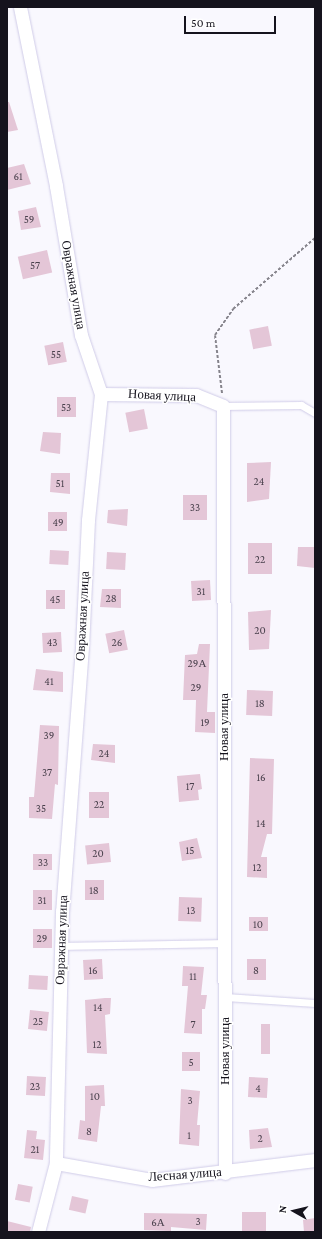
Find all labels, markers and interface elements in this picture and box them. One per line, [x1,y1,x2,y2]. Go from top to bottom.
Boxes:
scale bar [186,8,278,34]
text: 50 m [191,16,215,30]
house number: 61 [13,169,23,183]
house number: 59 [24,212,34,226]
street label: Овражная улица [58,239,88,331]
house number: 57 [30,258,40,272]
house number: 55 [51,347,61,361]
street label: Новая улица [128,386,196,406]
house number: 53 [61,400,71,414]
house number: 24 [254,474,264,488]
house number: 51 [56,476,64,490]
house number: 33 [190,500,200,514]
house number: 49 [52,515,64,529]
house number: 22 [255,552,265,566]
street label: Овражная улица [73,571,93,661]
house number: 31 [197,584,205,598]
house number: 28 [105,591,117,605]
house number: 45 [50,592,60,606]
house number: 20 [254,623,266,637]
house number: 43 [47,635,57,649]
house number: 26 [112,635,122,649]
house number: 29А [188,656,206,670]
house number: 41 [44,674,54,688]
house number: 29 [191,680,201,694]
street label: Новая улица [216,693,232,761]
house number: 18 [255,696,265,710]
house number: 19 [200,715,210,729]
house number: 39 [44,728,54,742]
house number: 24 [99,746,109,760]
house number: 37 [42,765,52,779]
house number: 16 [256,770,266,784]
house number: 17 [186,779,194,793]
house number: 22 [94,797,104,811]
house number: 35 [36,801,46,815]
house number: 14 [256,816,266,830]
house number: 15 [186,843,194,857]
house number: 20 [92,846,104,860]
house number: 33 [38,855,48,869]
house number: 12 [253,860,261,874]
house number: 18 [89,883,99,897]
house number: 31 [38,893,46,907]
street label: Овражная улица [53,895,71,985]
house number: 13 [187,903,195,917]
house number: 10 [253,917,263,931]
house number: 29 [37,931,47,945]
house number: 16 [88,963,98,977]
house number: 8 [253,963,259,977]
house number: 11 [189,969,197,983]
house number: 14 [93,1000,103,1014]
house number: 25 [33,1014,43,1028]
house number: 7 [190,1017,196,1031]
street label: Новая улица [217,1017,233,1085]
house number: 12 [93,1037,101,1051]
house number: 5 [188,1055,194,1069]
house number: 23 [30,1079,40,1093]
house number: 4 [255,1081,261,1095]
house number: 10 [90,1089,100,1103]
house number: 3 [187,1093,193,1107]
house number: 8 [86,1124,92,1138]
house number: 1 [187,1128,191,1142]
house number: 2 [257,1131,263,1145]
house number: 21 [31,1142,39,1156]
street label: Лесная улица [148,1165,222,1185]
north arrow [274,1191,314,1231]
text: N [276,1205,289,1214]
house number: 3 [195,1214,201,1228]
house number: 6А [151,1215,165,1229]

